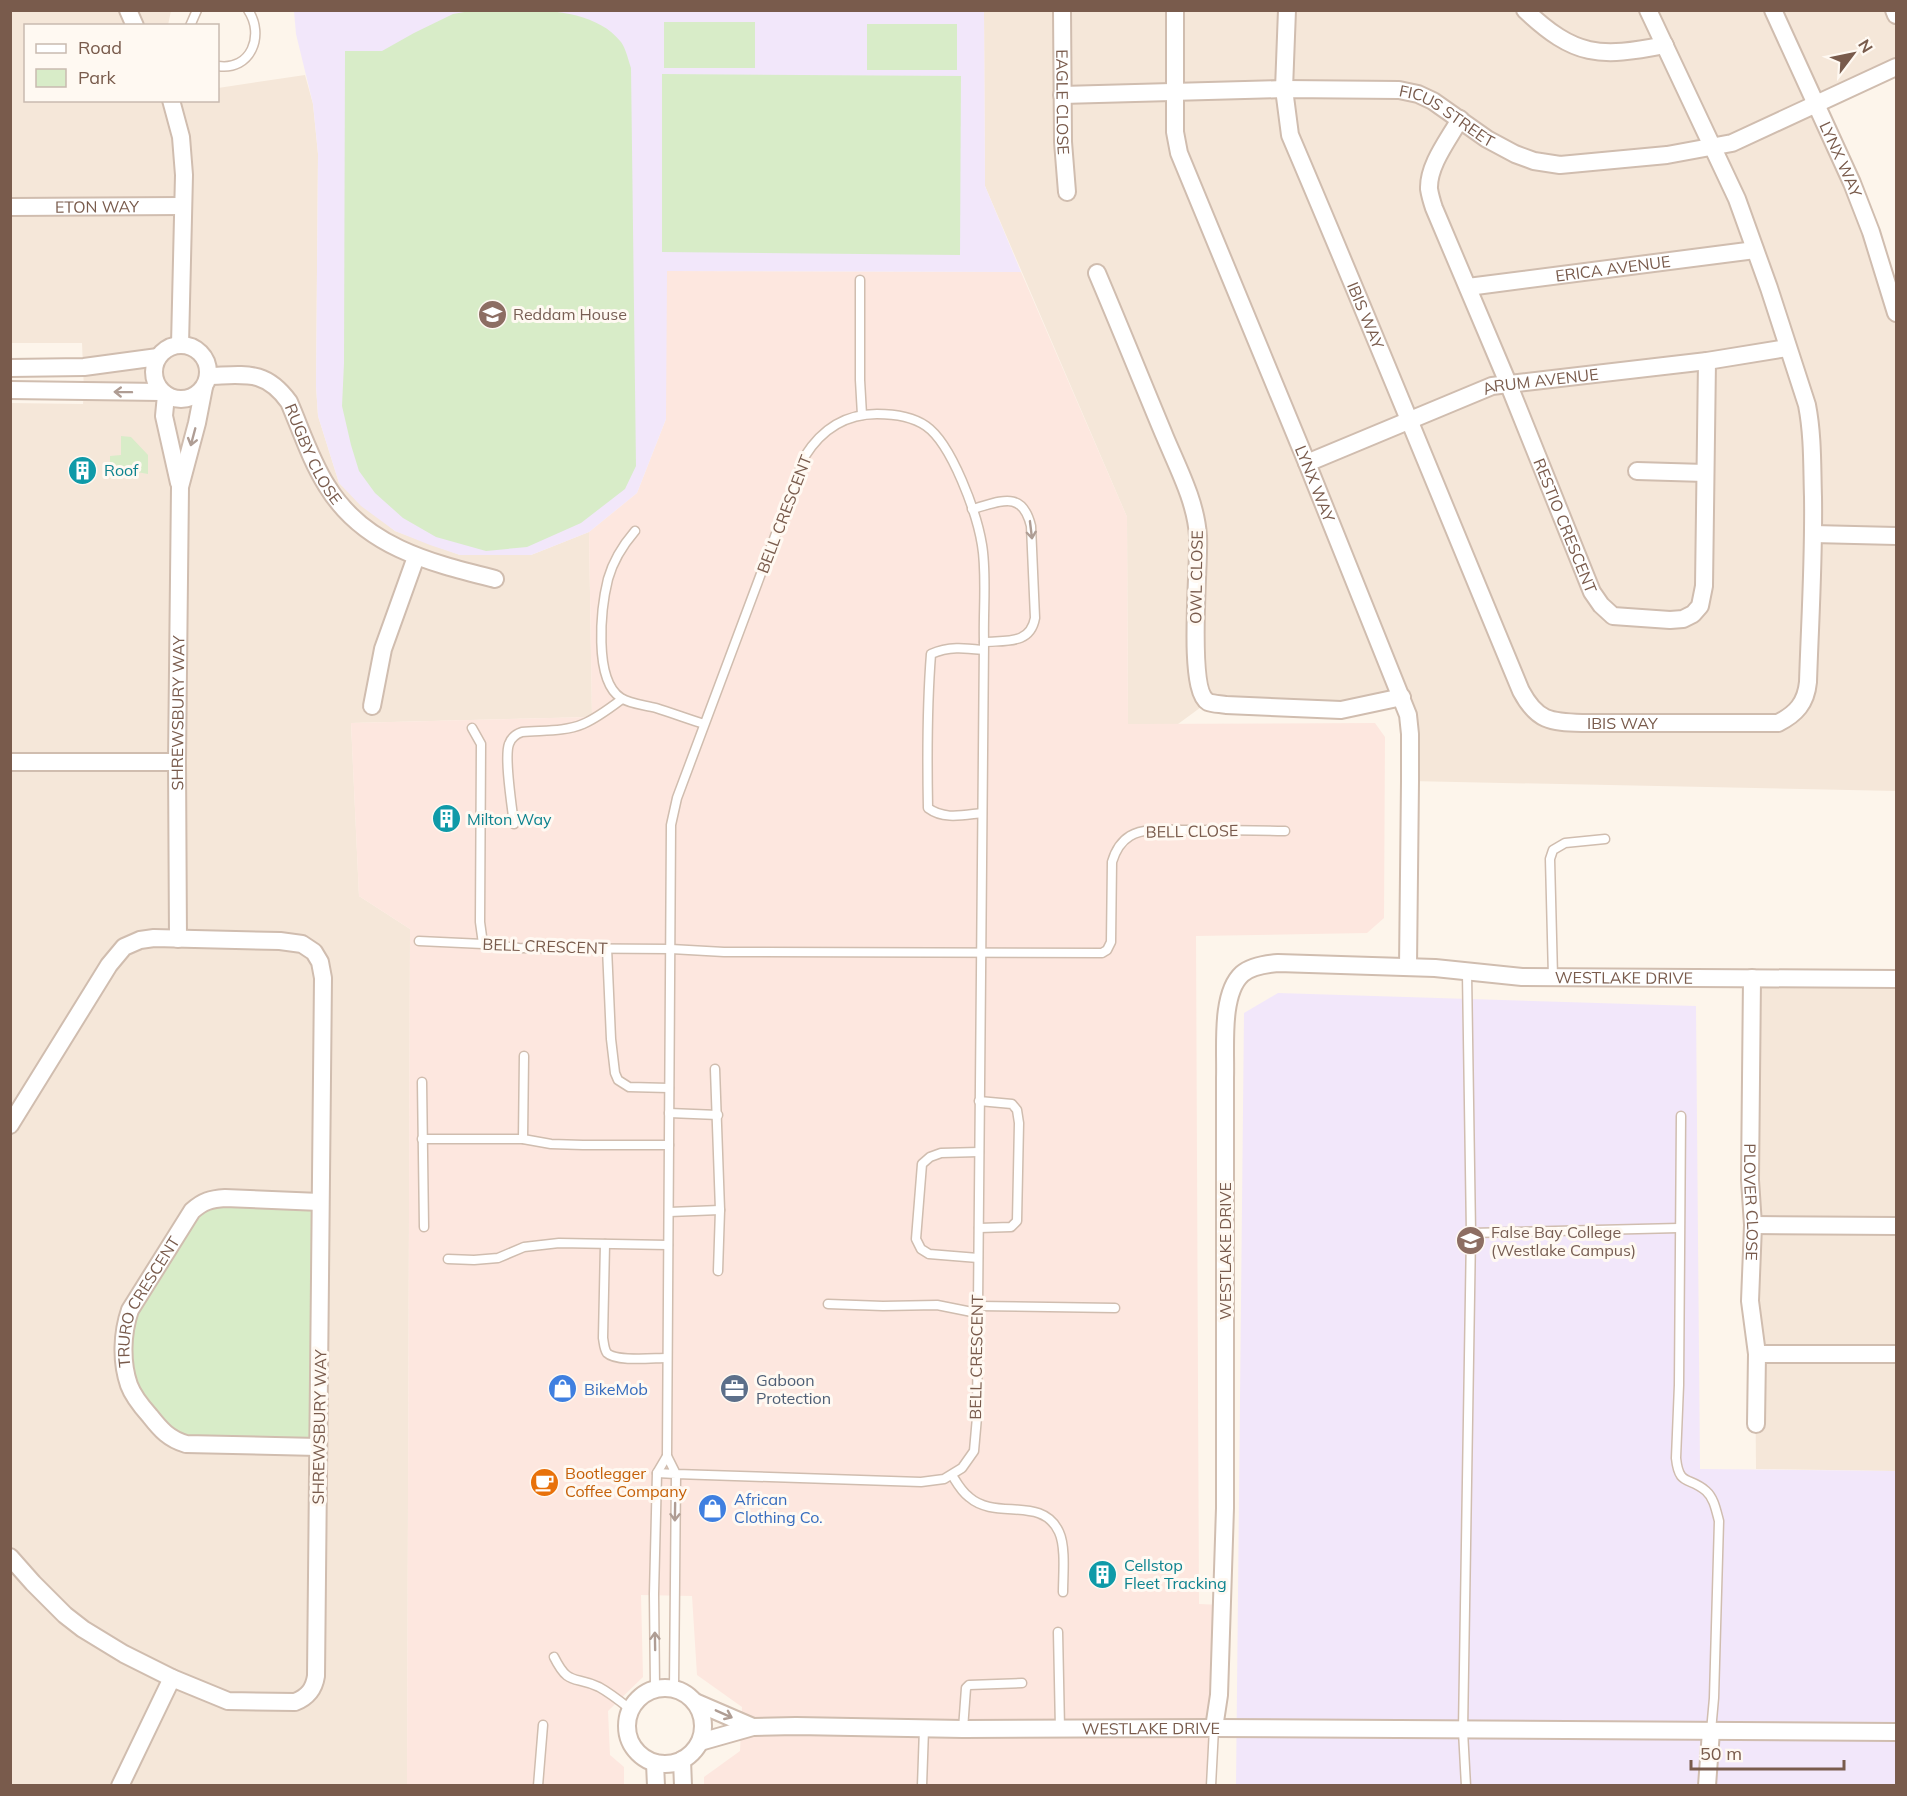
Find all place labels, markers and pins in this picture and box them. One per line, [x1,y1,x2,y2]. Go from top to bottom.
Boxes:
school or university icon: Reddam House [476,298,508,330]
place label: Reddam House [513,304,627,324]
building icon: Roof [67,454,99,486]
place label: Roof [104,460,139,480]
building icon: Milton Way [430,803,462,835]
place label: Milton Way [467,809,552,829]
place label: False Bay College (Westlake Campus) [1491,1222,1636,1260]
school or university icon: False Bay College (Westlake Campus) [1454,1225,1486,1257]
place label: Gaboon Protection [756,1370,831,1408]
shop icon: BikeMob [547,1373,579,1405]
office icon: Gaboon Protection [719,1373,751,1405]
place label: BikeMob [584,1379,648,1399]
place label: Bootlegger Coffee Company [565,1463,687,1501]
cafe icon: Bootlegger Coffee Company [528,1466,560,1498]
place label: African Clothing Co. [734,1489,823,1527]
shop icon: African Clothing Co. [697,1492,729,1524]
place label: Cellstop Fleet Tracking [1124,1555,1227,1593]
building icon: Cellstop Fleet Tracking [1087,1558,1119,1590]

